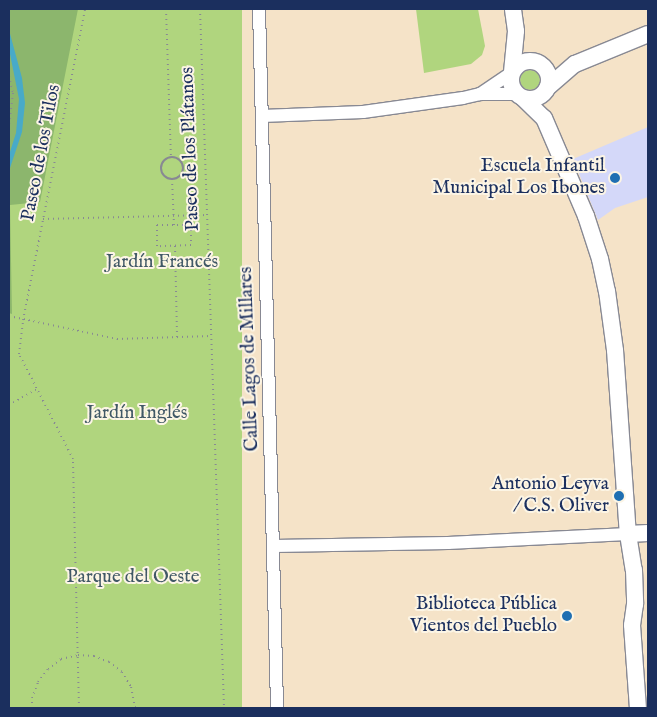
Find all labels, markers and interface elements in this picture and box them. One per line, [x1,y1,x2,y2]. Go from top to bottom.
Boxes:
street label: Paseo de los Plátanos [177,67,205,231]
street label: Paseo de los Tilos [18,83,66,223]
place label: Escuela Infantil Municipal Los Ibones [433,156,605,200]
marker: Escuela Infantil Municipal Los Ibones [609,172,621,184]
park label: Jardín Francés [106,252,218,274]
street label: Calle Lagos de Millares [235,266,265,452]
park label: Jardín Inglés [86,403,188,425]
place label: Antonio Leyva / C.S. Oliver [492,474,609,518]
marker: Antonio Leyva / C.S. Oliver [613,490,625,502]
park label: Parque del Oeste [67,567,199,589]
place label: Biblioteca Pública Vientos del Pueblo [410,594,557,638]
marker: Biblioteca Pública Vientos del Pueblo [561,610,573,622]

